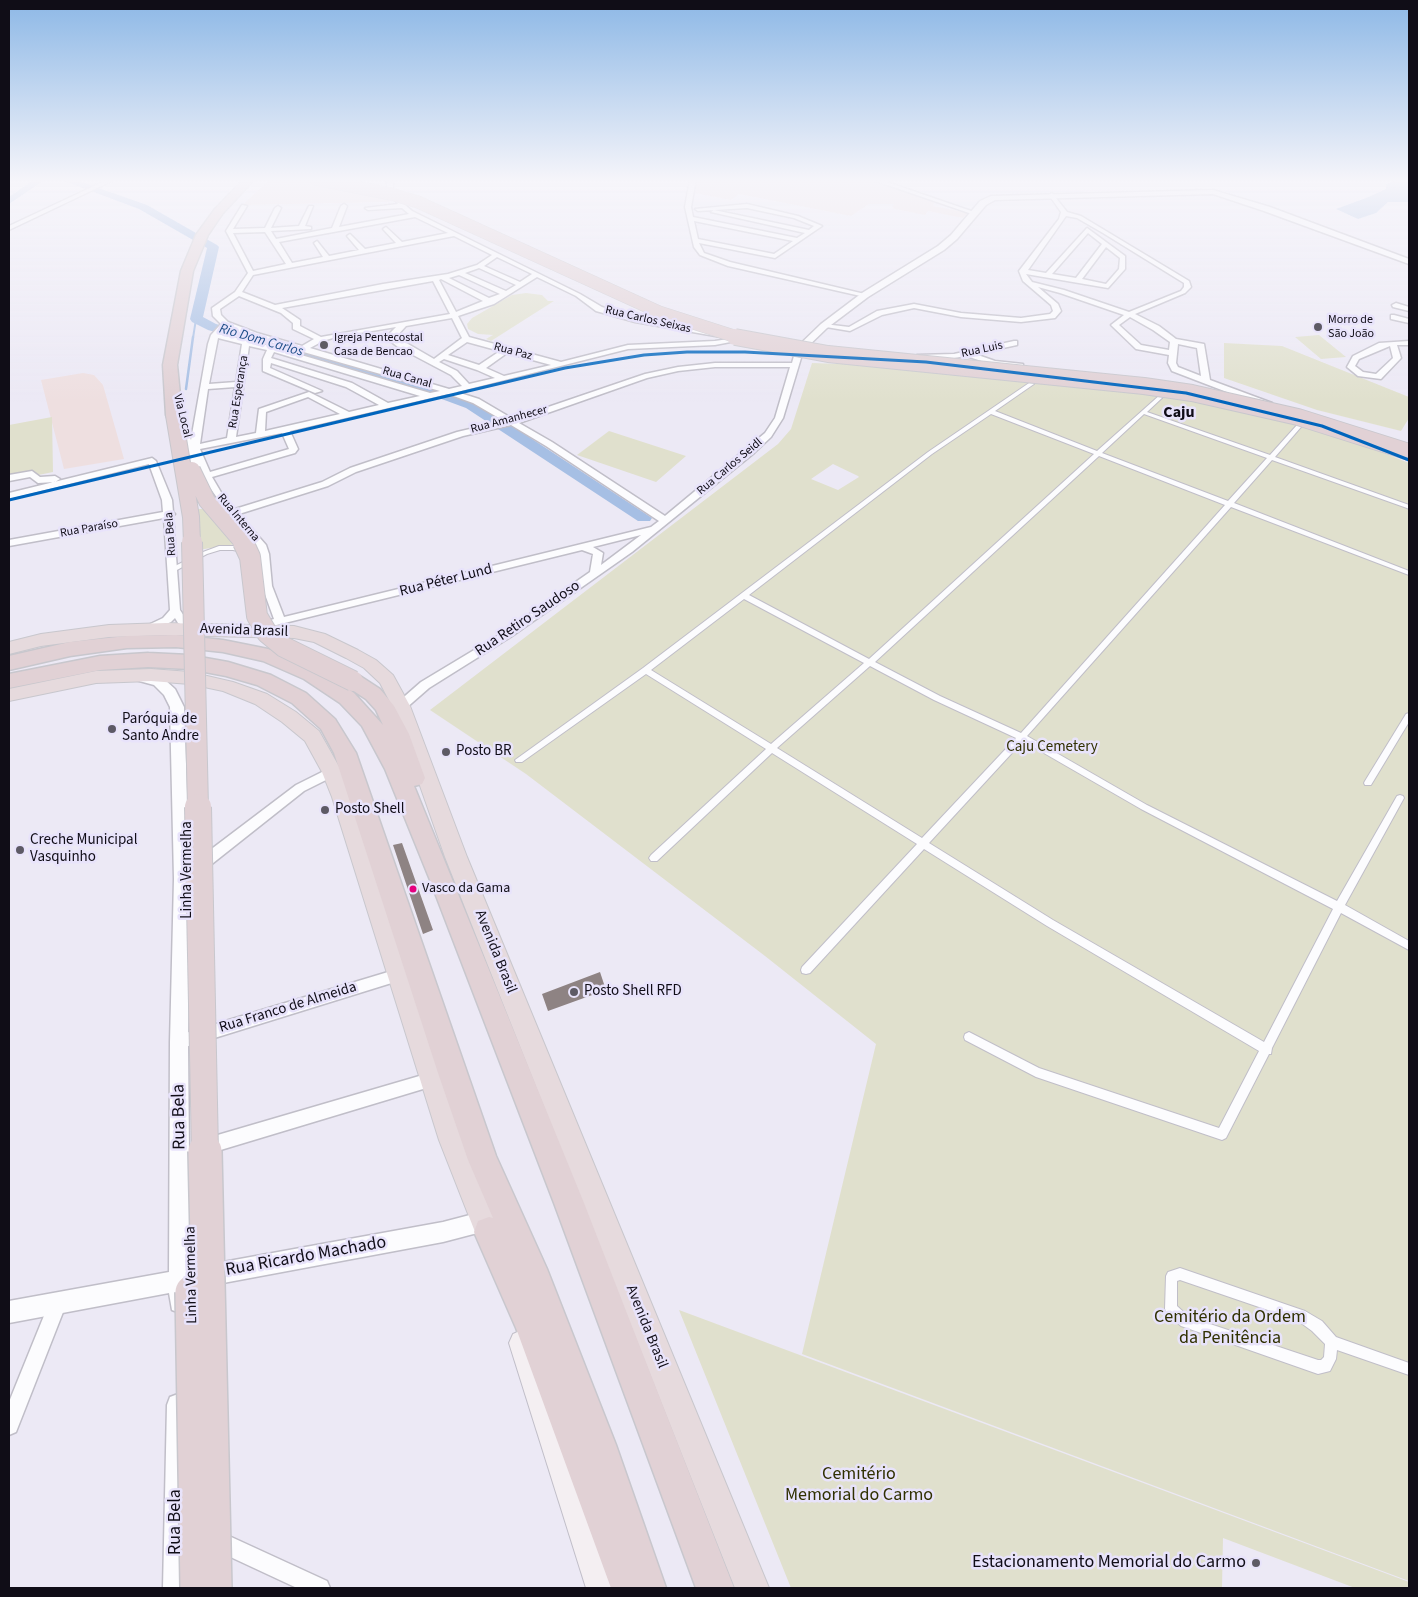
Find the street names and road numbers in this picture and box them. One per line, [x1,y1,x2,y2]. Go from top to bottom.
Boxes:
street label: Rua Carlos Seixas [604,303,692,337]
street label: Rua Luis [960,339,1004,361]
street label: Rua Paz [492,340,534,364]
street label: Rua Esperança [226,354,252,430]
street label: Rua Canal [381,364,433,392]
street label: Via Local [170,393,194,439]
street label: Rua Amanhecer [469,403,549,437]
street label: Rua Carlos Seidl [694,435,766,499]
street label: Rua Interna [214,491,262,545]
street label: Rua Bela [162,512,180,556]
street label: Rua Paraíso [59,517,119,541]
street label: Rua Péter Lund [398,561,494,601]
street label: Rua Retiro Saudoso [472,577,584,661]
street label: Avenida Brasil [200,620,288,642]
street label: Linha Vermelha [179,821,197,919]
street label: Avenida Brasil [470,908,520,996]
street label: Rua Franco de Almeida [217,979,359,1037]
street label: Rua Bela [169,1084,191,1150]
street label: Linha Vermelha [182,1226,202,1324]
street label: Rua Ricardo Machado [224,1232,388,1282]
street label: Avenida Brasil [621,1283,671,1371]
street label: Rua Bela [165,1489,187,1555]

